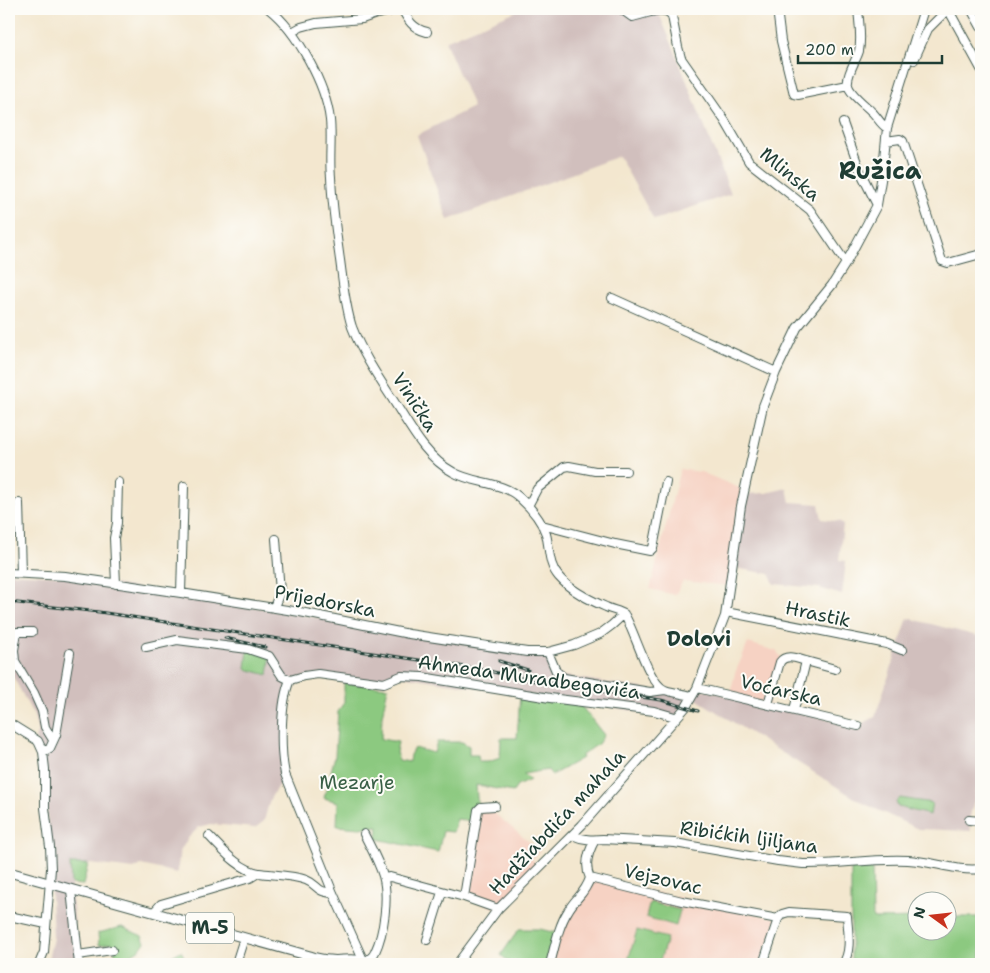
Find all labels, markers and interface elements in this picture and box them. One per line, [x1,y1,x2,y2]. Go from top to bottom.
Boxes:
scale bar [798,32,941,64]
text: 200 m [805,40,854,60]
street label: Mlinska [755,141,826,207]
district label: Ružica [839,155,922,187]
street label: Vinička [387,368,444,437]
street label: Prijedorska [272,579,378,623]
street label: Hrastik [783,595,853,633]
district label: Dolovi [667,626,731,652]
street label: Ahmeda Muradbegovića [417,649,642,705]
street label: Voćarska [738,668,824,712]
street label: Hadžiabdića mahala [483,744,631,900]
park label: Mezarje [319,770,395,795]
street label: Ribićkih ljiljana [678,815,820,859]
street label: Vejzovac [621,858,705,900]
north arrow [908,890,958,940]
text: N [909,905,930,920]
road number: M-5 [186,912,234,944]

